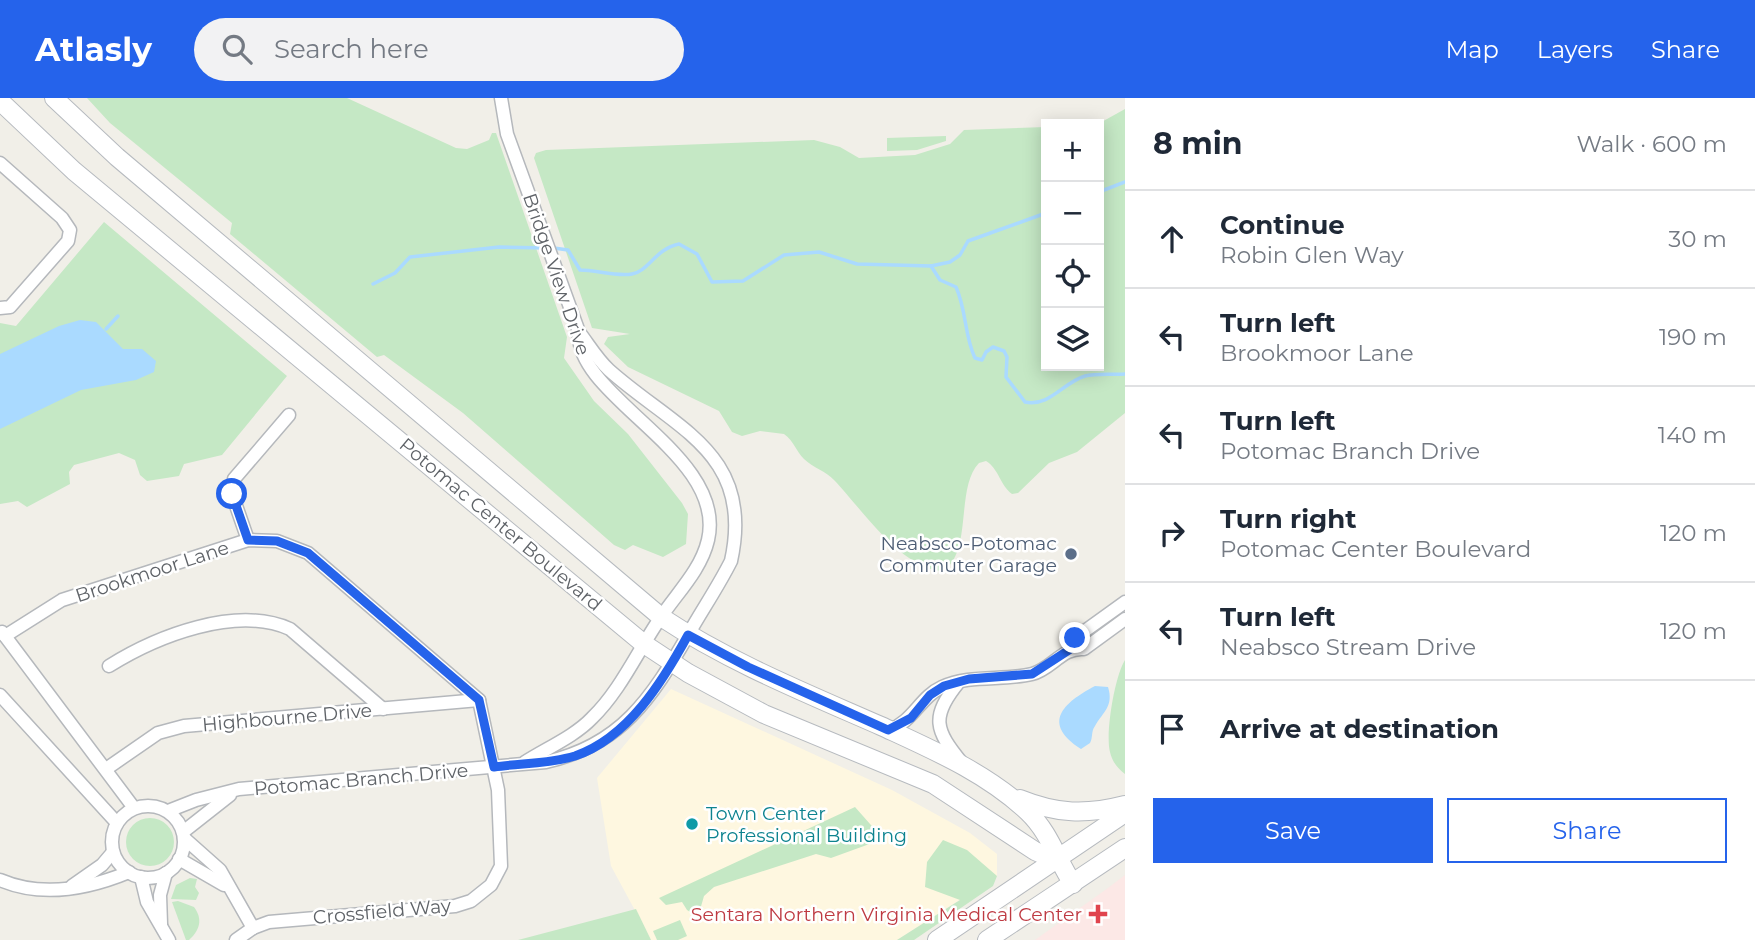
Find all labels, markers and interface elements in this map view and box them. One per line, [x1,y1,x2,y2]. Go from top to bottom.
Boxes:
search box [194,18,684,81]
text: Atlasly [35,29,152,69]
icon: search [218,30,256,68]
text: Search here [274,33,429,65]
text: Map [1445,35,1499,64]
text: Layers [1537,35,1613,64]
text: Share [1651,35,1720,64]
map controls [1041,119,1104,371]
button: + [1041,119,1104,182]
text: 8 min [1153,125,1243,162]
text: Walk · 600 m [1576,130,1727,158]
button: − [1041,182,1104,245]
street label: Bridge View Drive [518,190,595,358]
text: Continue [1220,209,1345,241]
icon: ahead [1153,220,1191,258]
text: 30 m [1668,225,1727,253]
text: Robin Glen Way [1220,241,1404,269]
button: locate [1041,245,1104,308]
text: Turn left [1220,307,1336,339]
button: layers [1041,308,1104,371]
icon: left [1153,318,1191,356]
text: 190 m [1659,323,1727,351]
text: Brookmoor Lane [1220,339,1414,367]
text: Turn left [1220,405,1336,437]
icon: left [1153,416,1191,454]
text: 140 m [1658,421,1727,449]
street label: Potomac Center Boulevard [395,433,607,616]
text: Potomac Branch Drive [1220,437,1480,465]
route start [216,478,247,509]
text: Turn right [1220,503,1356,535]
icon: right [1153,514,1191,552]
text: 120 m [1660,519,1727,547]
place label: Neabsco-Potomac Commuter Garage [879,532,1057,577]
text: Potomac Center Boulevard [1220,535,1531,563]
street label: Brookmoor Lane [72,536,232,607]
marker: Neabsco-Potomac Commuter Garage [1063,546,1079,562]
text: Turn left [1220,601,1336,633]
icon: left [1153,612,1191,650]
text: 120 m [1660,617,1727,645]
route end [1059,622,1090,653]
text: Neabsco Stream Drive [1220,633,1476,661]
street label: Highbourne Drive [201,699,373,736]
icon: arrive [1153,710,1191,748]
text: Arrive at destination [1220,713,1499,745]
street label: Potomac Branch Drive [253,759,469,800]
button: Save [1153,798,1433,863]
button: Share [1447,798,1727,863]
place label: Town Center Professional Building [706,802,907,847]
marker: Town Center Professional Building [684,816,700,832]
street label: Crossfield Way [312,894,453,929]
place label: Sentara Northern Virginia Medical Center [691,903,1082,926]
marker: Sentara Northern Virginia Medical Center [1088,904,1108,924]

